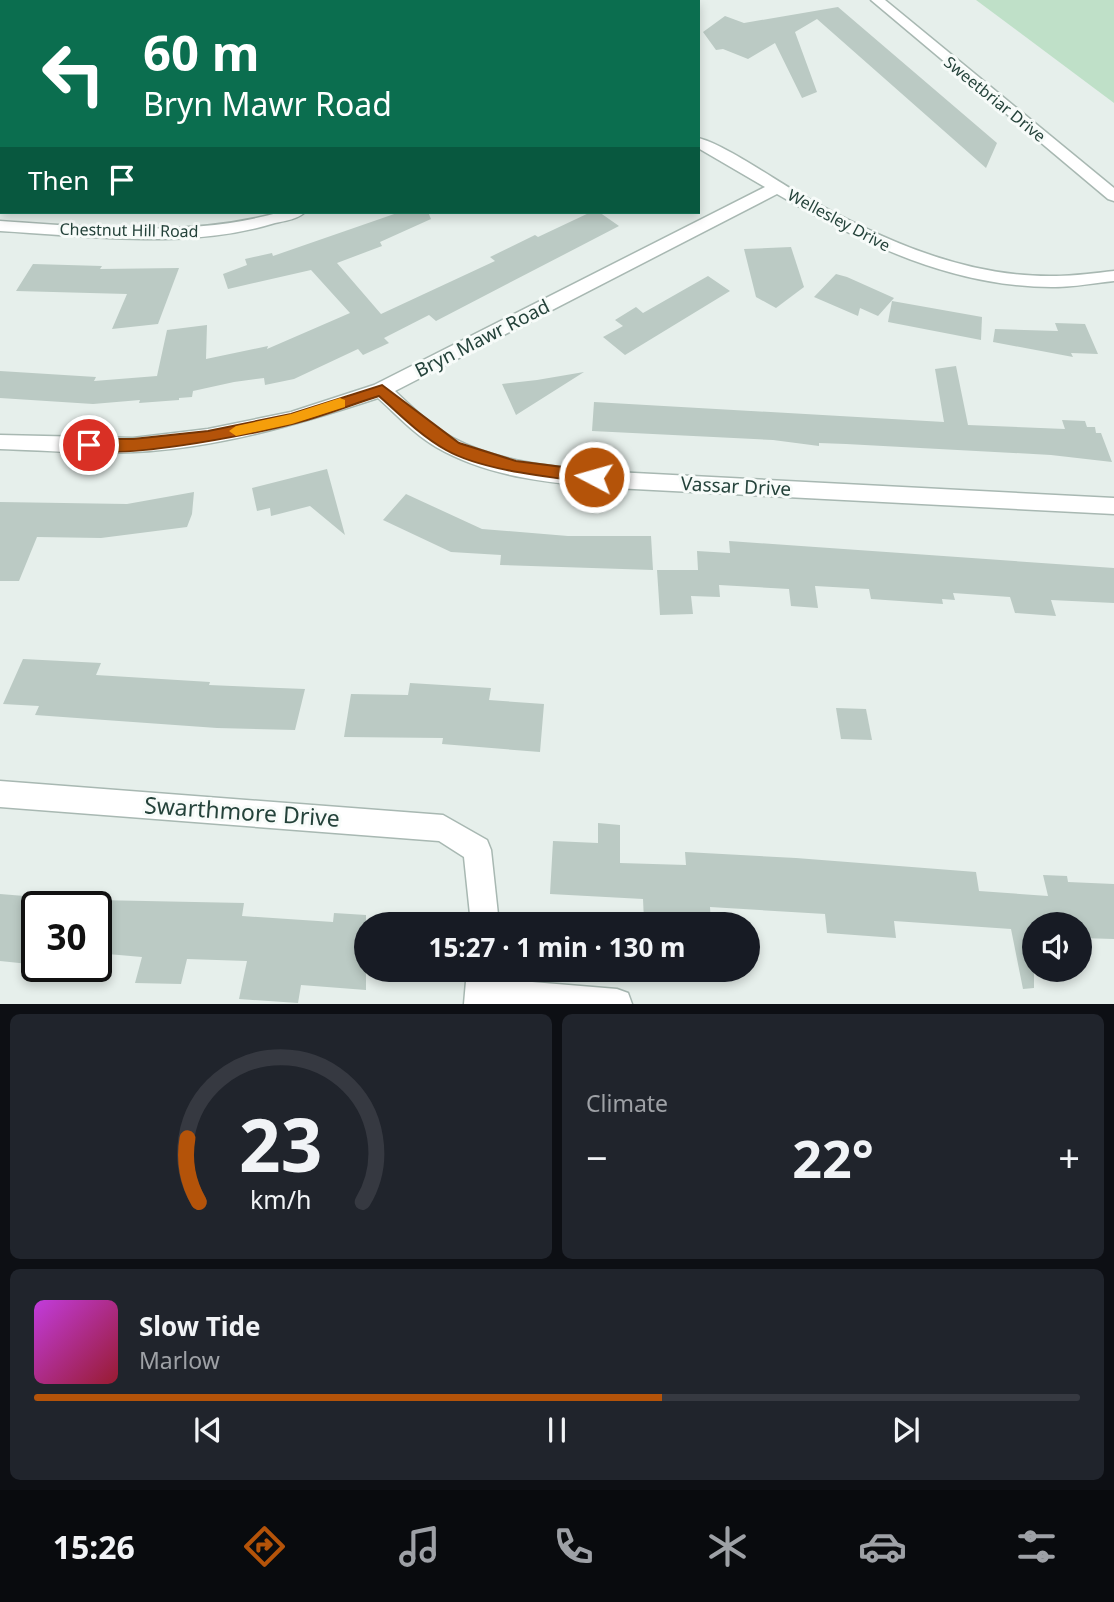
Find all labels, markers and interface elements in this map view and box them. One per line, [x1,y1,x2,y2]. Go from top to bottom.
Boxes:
text: 60 m [143,19,260,85]
icon: left [28,28,119,119]
street label: Sweetbriar Drive [939,51,1051,147]
text: Bryn Mawr Road [143,82,392,125]
icon: arrive [103,161,141,199]
text: Then [28,162,89,198]
street label: Wellesley Drive [784,184,894,256]
street label: Chestnut Hill Road [59,218,199,242]
street label: Bryn Mawr Road [410,293,554,383]
pin [59,415,119,475]
icon: arrive [70,426,108,464]
position arrow [557,440,631,514]
street label: Vassar Drive [680,470,792,502]
street label: Swarthmore Drive [143,788,341,834]
speed limit sign: 30 [21,891,112,982]
map controls [1022,912,1092,982]
button: sound [1022,912,1092,982]
text: 15:27 · 1 min · 130 m [429,929,685,965]
text: Climate [586,1087,668,1119]
text: 23 [239,1095,323,1194]
text: 22° [792,1122,874,1193]
text: − [586,1131,608,1183]
text: + [1058,1131,1080,1183]
text: km/h [250,1182,312,1216]
text: Slow Tide [139,1308,261,1344]
text: Marlow [139,1344,220,1376]
icon: previous [189,1411,227,1449]
icon: pause [538,1411,576,1449]
icon: next [887,1411,925,1449]
icon: directions [240,1522,289,1571]
icon: music [395,1522,444,1571]
icon: phone [549,1522,598,1571]
icon: climate [703,1522,752,1571]
icon: car [858,1522,907,1571]
icon: filters [1012,1522,1061,1571]
text: 15:26 [53,1525,135,1568]

